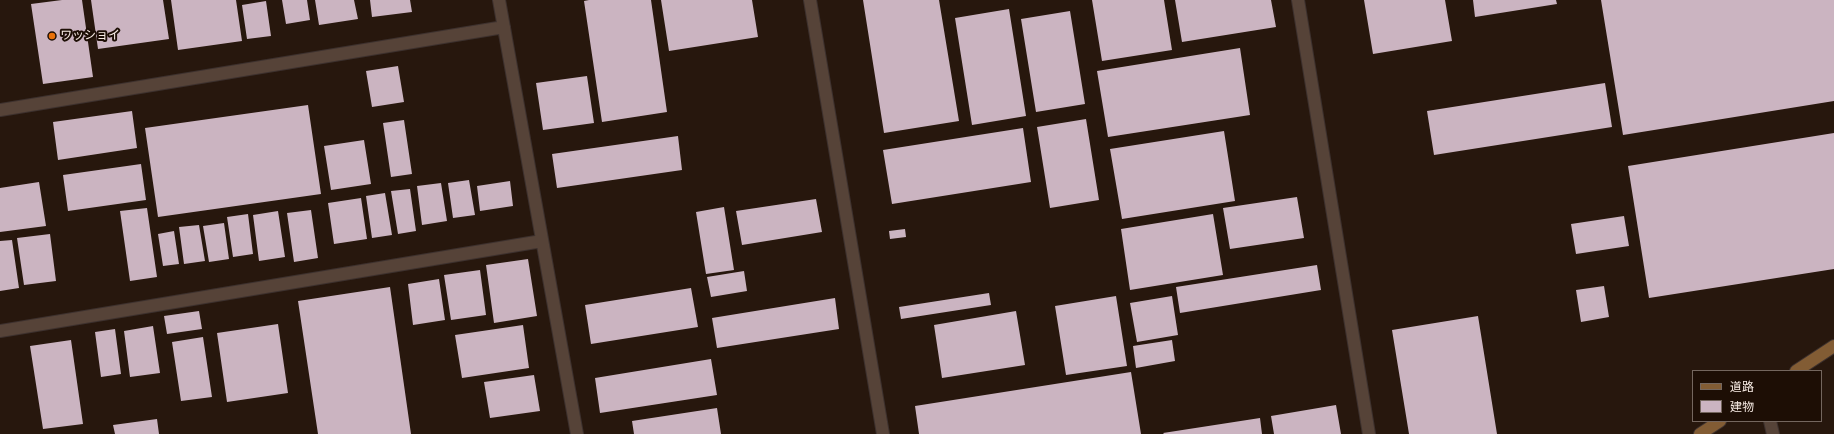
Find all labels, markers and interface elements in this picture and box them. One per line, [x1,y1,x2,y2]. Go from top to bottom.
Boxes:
place label: ワッショイ [60,29,120,43]
marker: ワッショイ [47,31,57,41]
legend [1692,370,1822,422]
text: 道路 [1730,379,1754,395]
text: 建物 [1730,399,1754,415]

